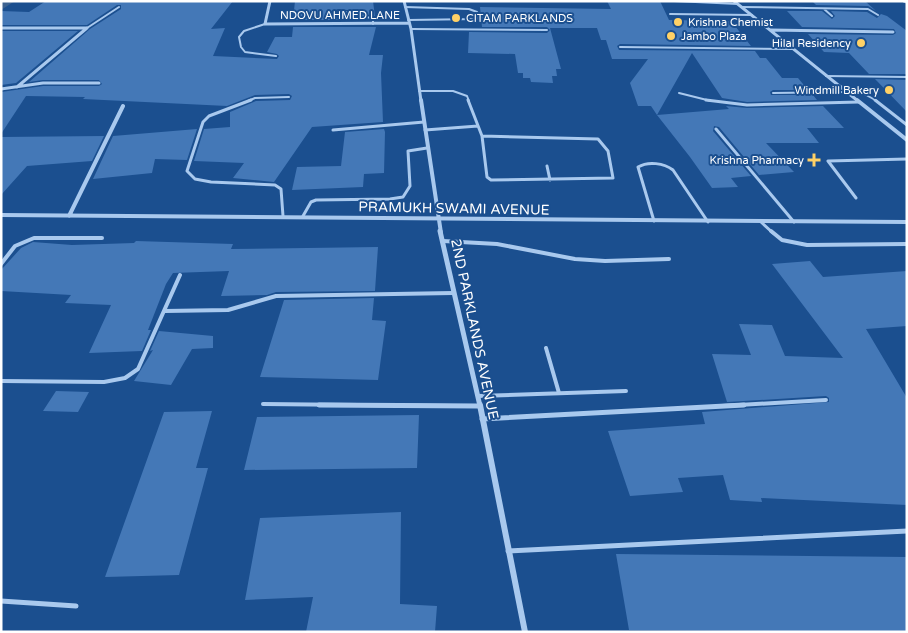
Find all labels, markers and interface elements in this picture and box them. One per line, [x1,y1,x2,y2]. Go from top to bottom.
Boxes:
street label: NDOVU AHMED LANE [280,9,400,22]
marker: CITAM PARKLANDS [450,12,462,24]
place label: CITAM PARKLANDS [466,12,573,25]
marker: Krishna Chemist [672,16,684,28]
place label: Krishna Chemist [688,16,773,29]
marker: Jambo Plaza [665,30,677,42]
place label: Jambo Plaza [681,30,747,43]
place label: Hilal Residency [772,37,851,50]
marker: Hilal Residency [855,37,867,49]
place label: Windmill Bakery [794,84,879,97]
marker: Windmill Bakery [883,84,895,96]
place label: Krishna Pharmacy [709,154,804,167]
marker: Krishna Pharmacy [808,154,820,166]
street label: PRAMUKH SWAMI AVENUE [358,198,550,219]
street label: 2ND PARKLANDS AVENUE [447,237,502,421]

